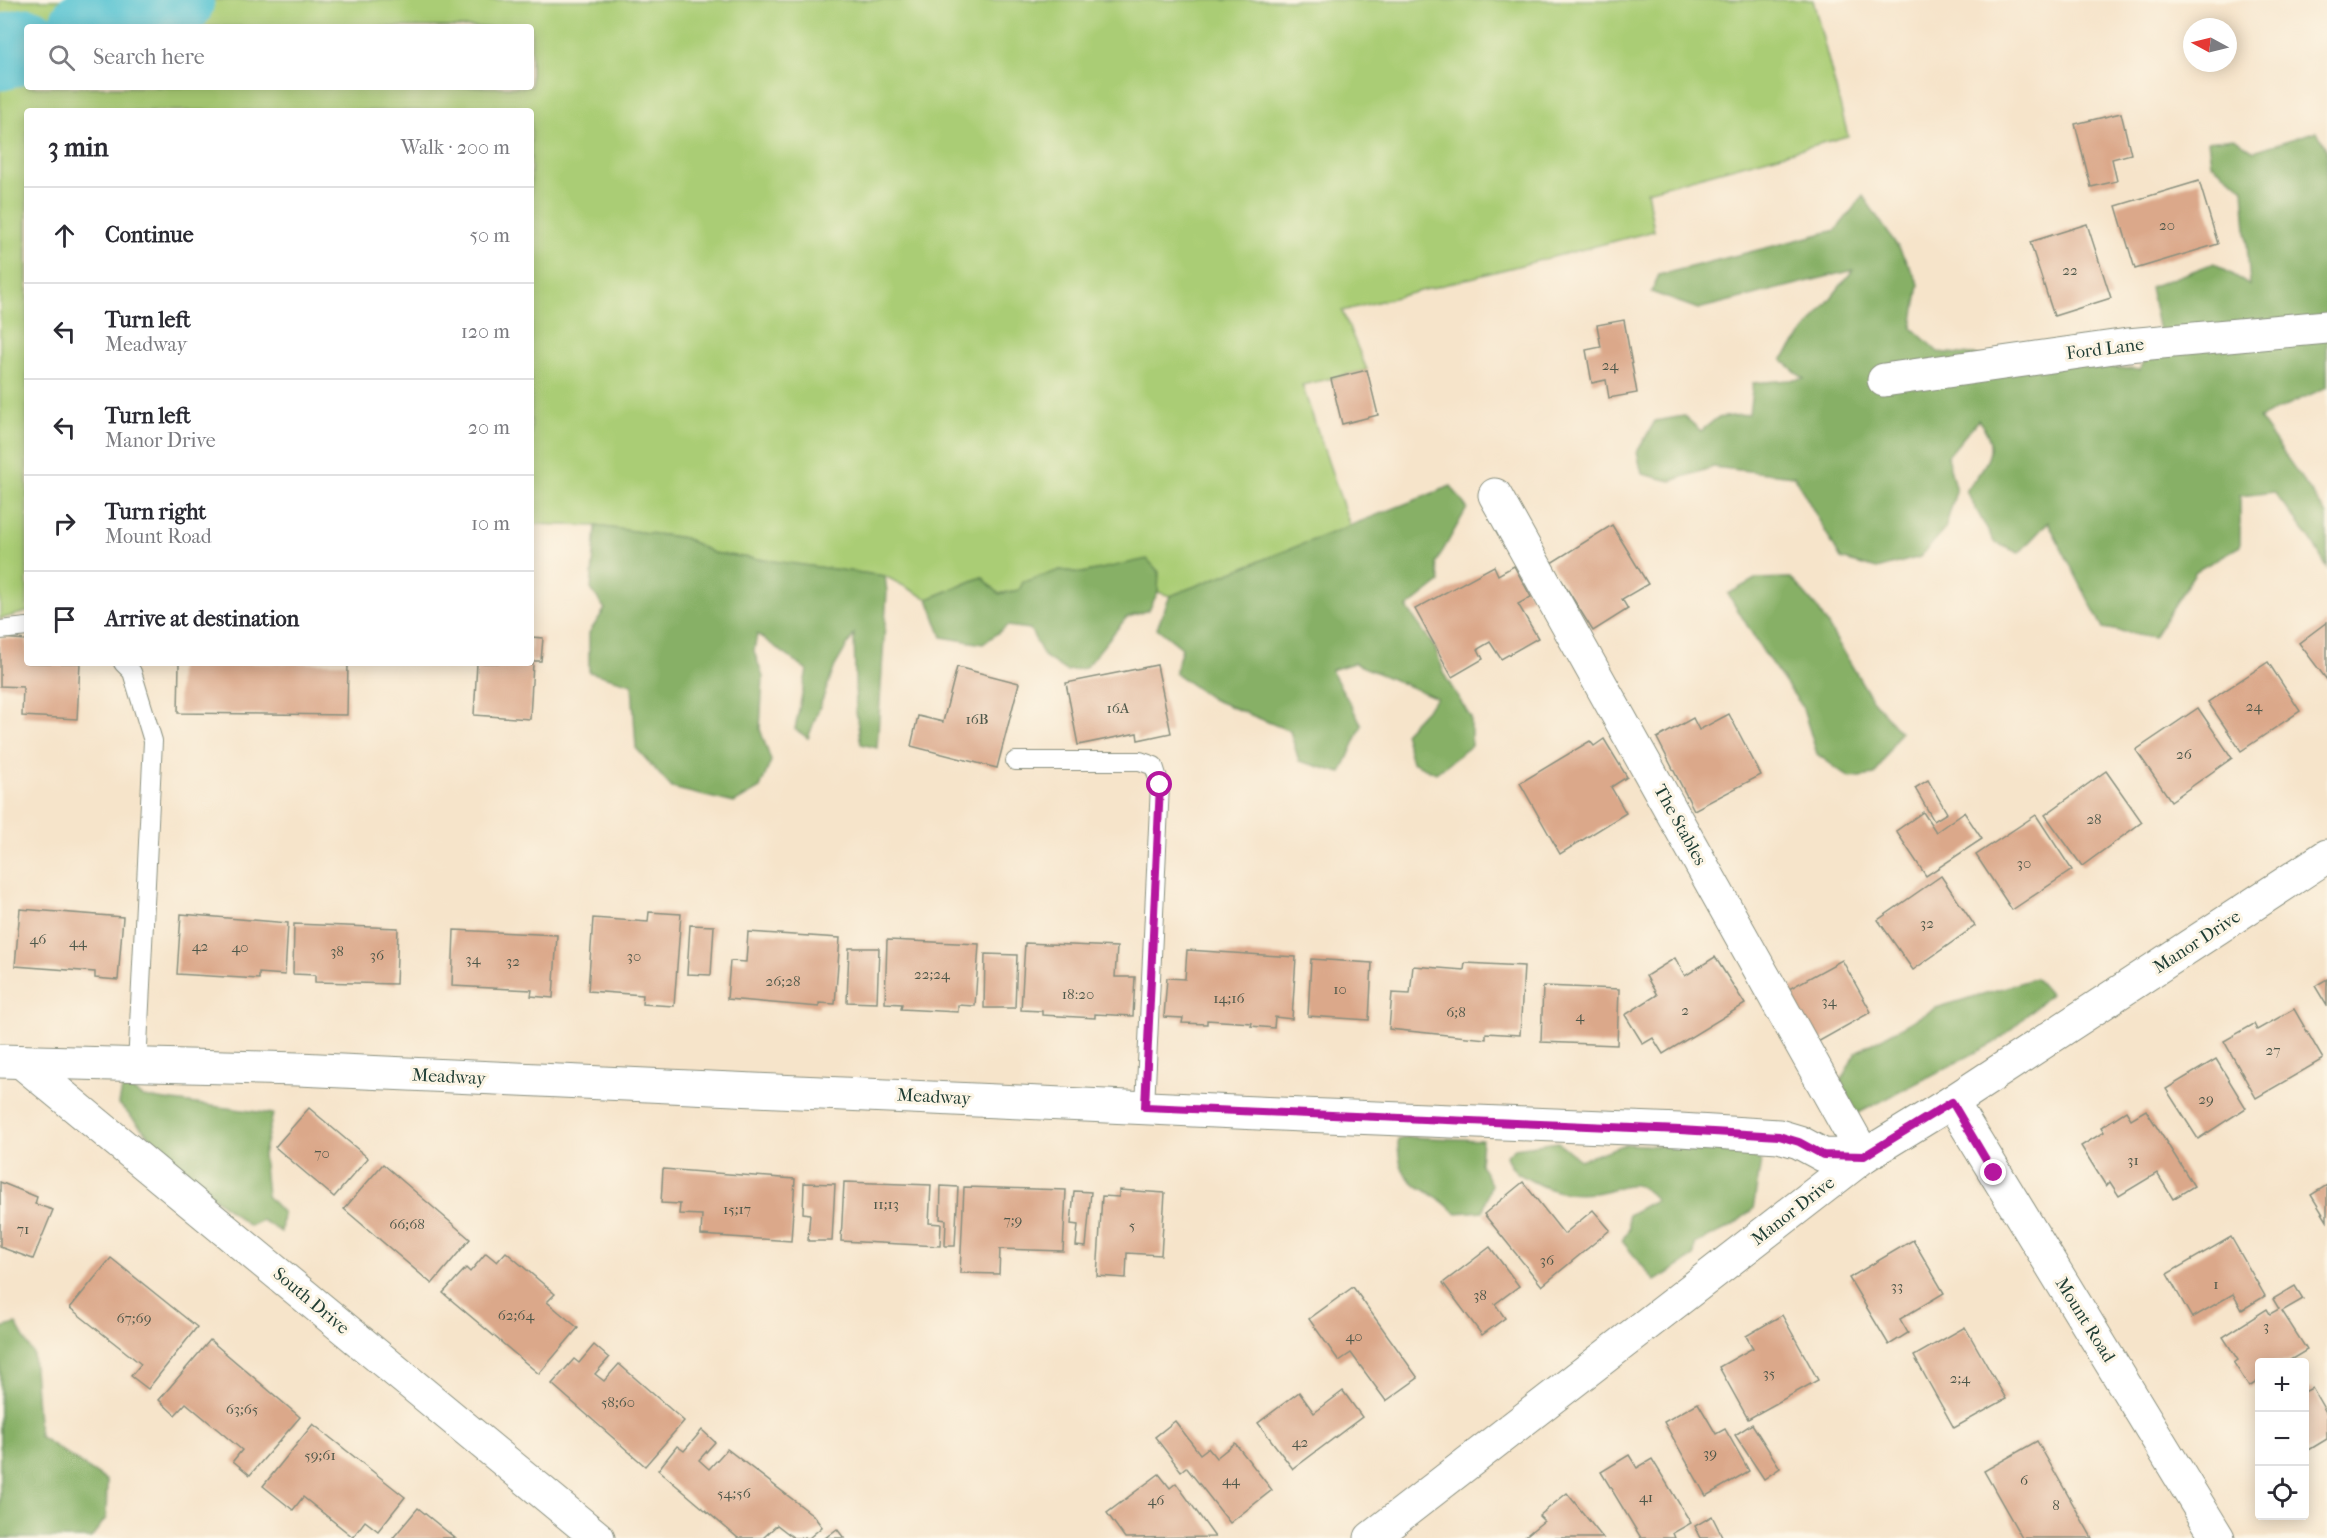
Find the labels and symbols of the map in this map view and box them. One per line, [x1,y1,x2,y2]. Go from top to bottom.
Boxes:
north arrow [2183,18,2237,72]
house number: 20 [2159,216,2175,234]
house number: 22 [2062,261,2078,279]
street label: Ford Lane [2065,334,2145,364]
house number: 24 [1602,356,1619,374]
house number: 24 [2246,697,2263,715]
house number: 16A [1106,699,1130,717]
house number: 16B [965,710,989,728]
house number: 26 [2176,745,2193,763]
route start [1146,771,1172,797]
street label: The Stables [1649,781,1711,869]
house number: 28 [2086,810,2102,828]
house number: 30 [2017,854,2031,872]
street label: Manor Drive [2149,906,2245,978]
house number: 32 [1920,914,1934,932]
house number: 46 [30,930,47,948]
house number: 44 [69,933,88,951]
house number: 42 [192,937,209,955]
house number: 40 [231,938,249,956]
house number: 38 [330,942,344,960]
house number: 36 [370,946,385,964]
house number: 30 [627,947,641,965]
house number: 34 [465,950,482,968]
house number: 32 [506,952,520,970]
house number: 22;24 [914,965,951,983]
house number: 26;28 [766,972,800,990]
house number: 10 [1333,980,1347,998]
house number: 18:20 [1062,985,1094,1003]
house number: 14;16 [1213,989,1246,1007]
house number: 34 [1821,992,1838,1010]
house number: 2 [1681,1001,1689,1019]
house number: 6;8 [1446,1003,1466,1021]
house number: 4 [1576,1007,1586,1025]
house number: 27 [2266,1041,2280,1059]
street label: Meadway [412,1065,488,1089]
street label: Meadway [897,1085,973,1109]
house number: 29 [2198,1090,2214,1108]
house number: 70 [314,1144,330,1162]
house number: 31 [2127,1151,2139,1169]
route end [1980,1159,2006,1185]
street label: Manor Drive [1747,1172,1839,1250]
house number: 11;13 [873,1195,899,1213]
house number: 15;17 [723,1200,751,1218]
house number: 7;9 [1004,1211,1023,1229]
house number: 66;68 [389,1215,425,1233]
house number: 5 [1129,1216,1135,1234]
house number: 71 [17,1220,29,1238]
house number: 36 [1540,1251,1555,1269]
street label: South Drive [269,1263,353,1339]
street label: Mount Road [2051,1274,2119,1366]
house number: 1 [2213,1275,2219,1293]
house number: 33 [1891,1277,1903,1295]
house number: 38 [1473,1286,1487,1304]
house number: 62;64 [498,1306,535,1324]
house number: 67;69 [116,1309,152,1327]
house number: 3 [2263,1317,2269,1335]
house number: 40 [1345,1327,1363,1345]
house number: 35 [1763,1364,1775,1382]
house number: 2;4 [1950,1369,1971,1387]
house number: 58;60 [601,1393,635,1411]
house number: 63;65 [226,1400,258,1418]
house number: 42 [1292,1433,1309,1451]
house number: 39 [1703,1444,1717,1462]
house number: 59;61 [304,1446,336,1464]
house number: 44 [1222,1471,1241,1489]
house number: 6 [2020,1471,2029,1489]
house number: 54;56 [717,1484,752,1502]
house number: 41 [1639,1488,1653,1506]
house number: 46 [1148,1491,1165,1509]
house number: 8 [2052,1496,2060,1514]

